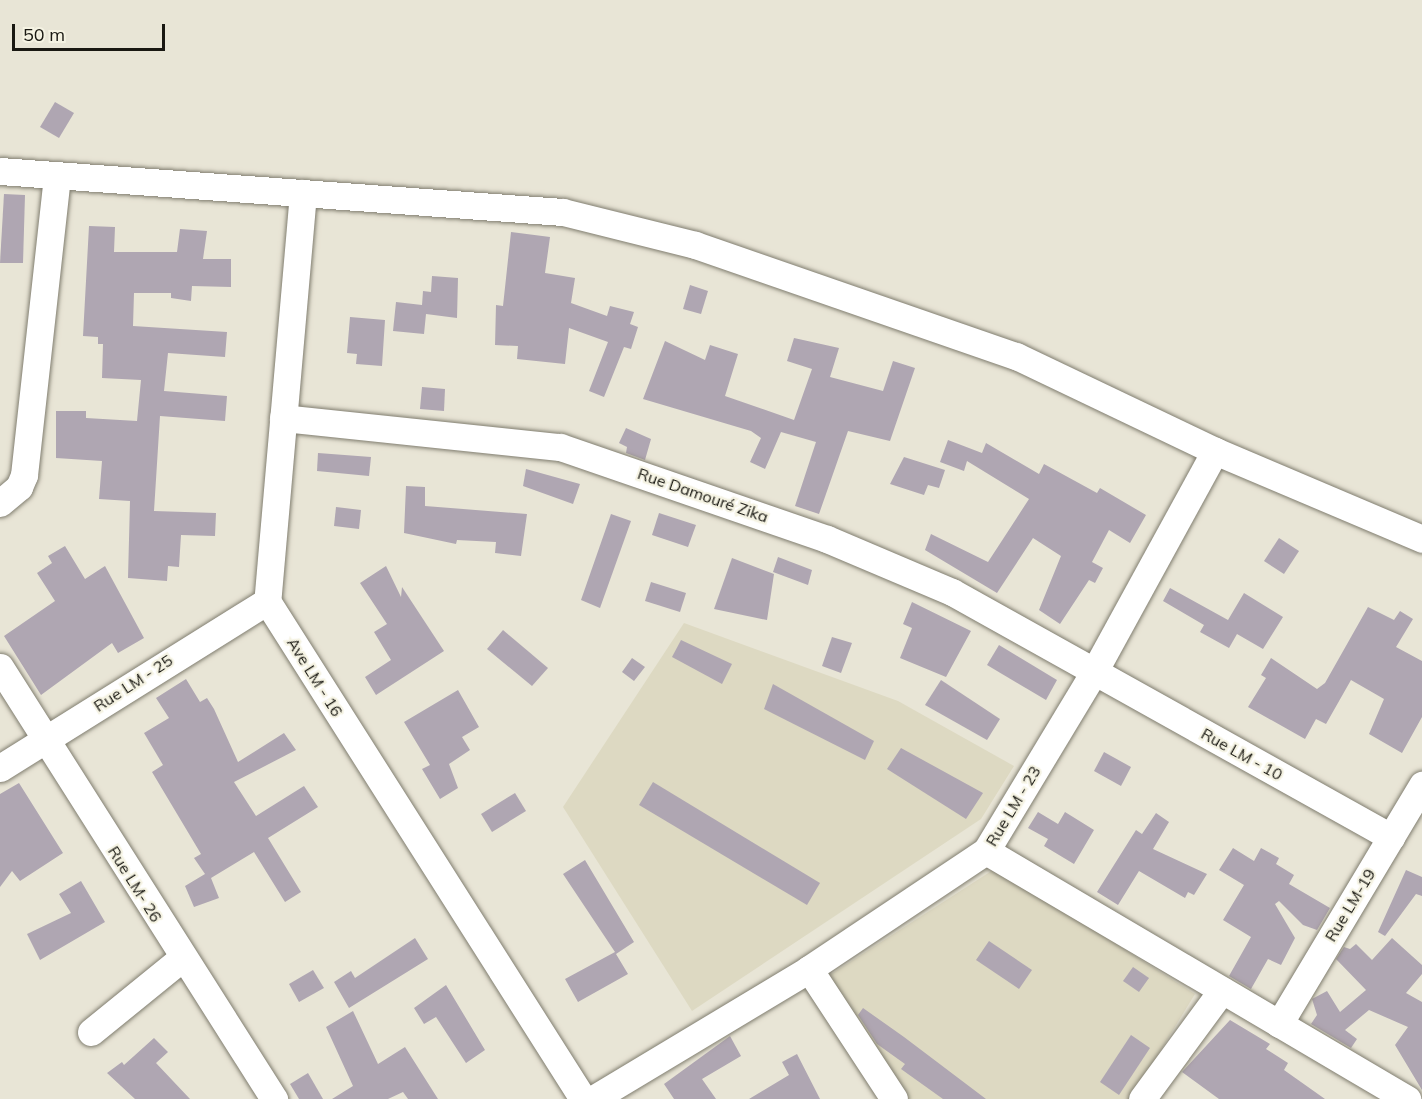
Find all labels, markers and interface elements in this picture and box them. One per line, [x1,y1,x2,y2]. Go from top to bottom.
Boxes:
scale bar [15,12,168,50]
text: 50 m [23,23,65,46]
street label: Rue Damouré Zika [635,464,771,526]
street label: Ave LM - 16 [283,634,347,720]
street label: Rue LM - 25 [90,650,176,716]
street label: Rue LM - 10 [1198,724,1286,784]
street label: Rue LM - 23 [982,762,1044,850]
street label: Rue LM- 26 [104,843,166,925]
street label: Rue LM-19 [1321,865,1379,945]

